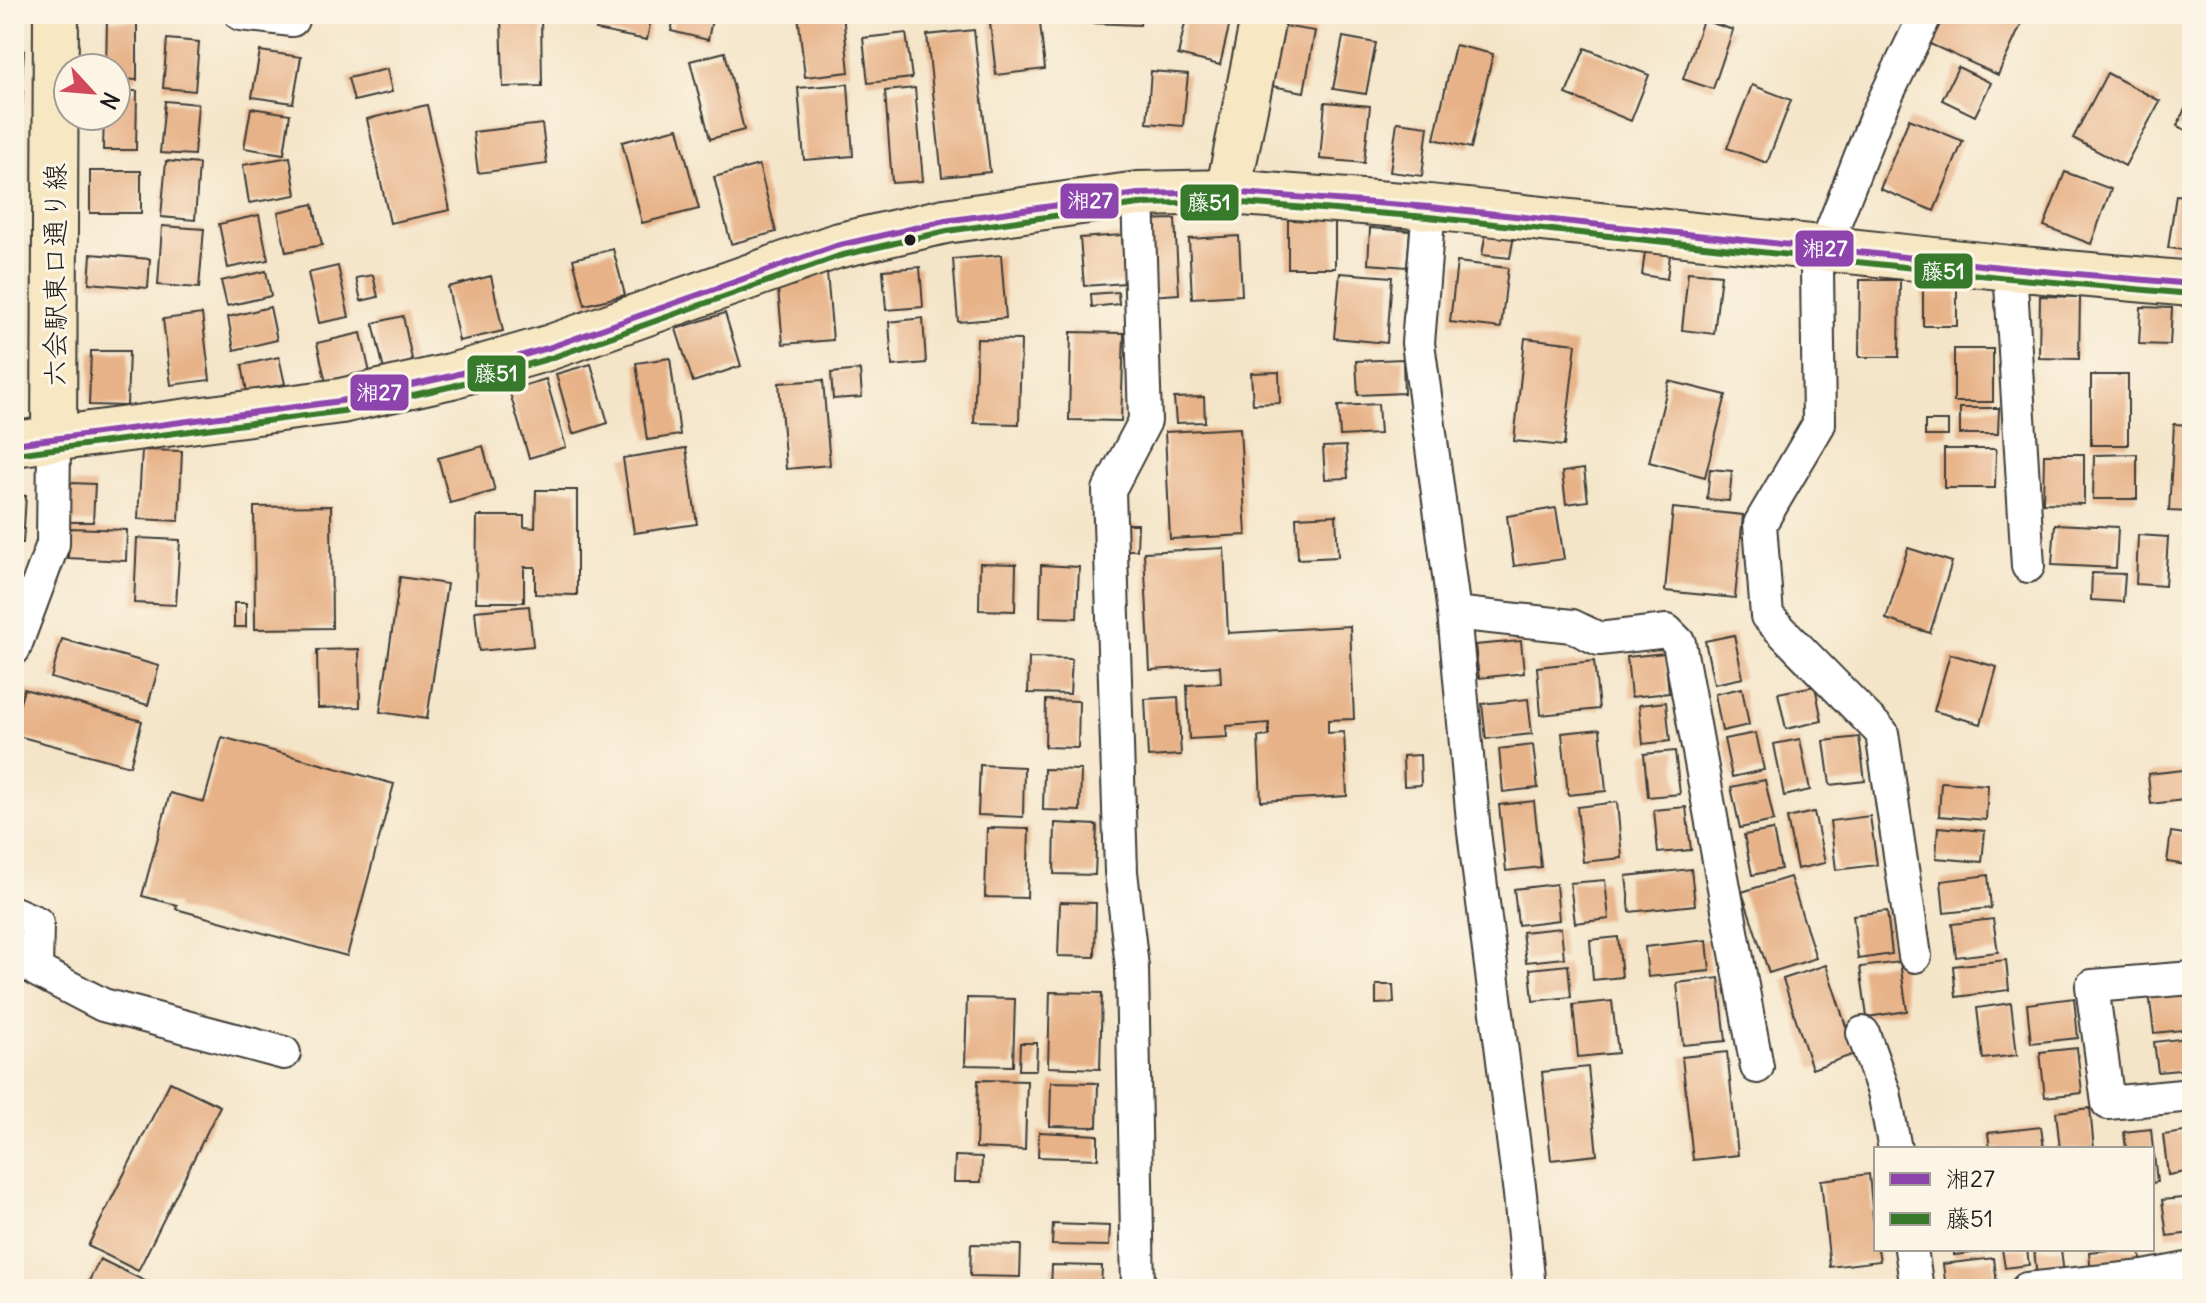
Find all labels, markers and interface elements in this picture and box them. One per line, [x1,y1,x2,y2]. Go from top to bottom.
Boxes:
north arrow [52,52,132,132]
text: N [94,88,126,114]
street label: 六会駅東口通り線 [37,163,73,387]
line badge: 湘27 [1059,182,1120,220]
line badge: 藤51 [1179,183,1240,222]
text: 湘27 [1068,186,1113,214]
text: 藤51 [1187,188,1231,216]
line badge: 湘27 [1794,229,1855,268]
unlabelled marker [902,232,918,248]
text: 湘27 [1803,234,1848,262]
line badge: 藤51 [1913,252,1974,290]
text: 藤51 [1921,257,1965,285]
line badge: 藤51 [466,354,527,393]
text: 藤51 [474,359,518,387]
line badge: 湘27 [349,373,410,412]
text: 湘27 [357,378,402,406]
legend [1874,1147,2154,1251]
text: 湘27 [1946,1163,1995,1193]
text: 藤51 [1946,1203,1993,1233]

